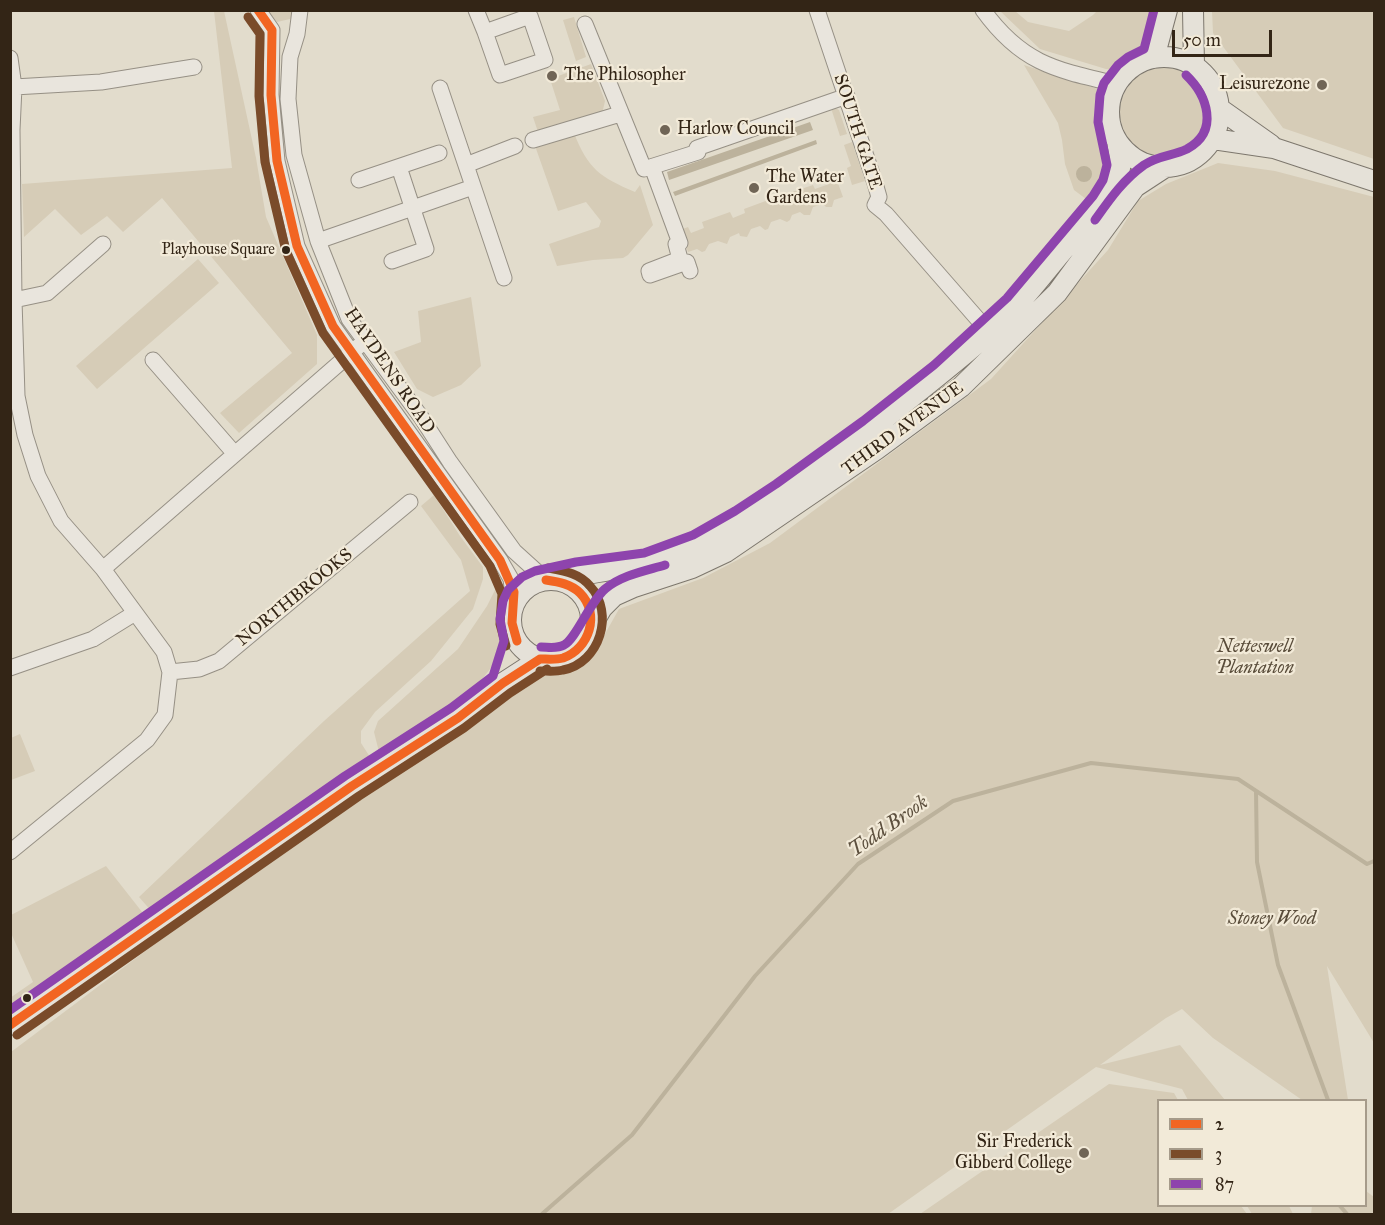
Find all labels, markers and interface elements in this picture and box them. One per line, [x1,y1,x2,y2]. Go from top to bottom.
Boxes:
scale bar [1175,18,1276,56]
text: 50 m [1183,29,1221,51]
place label: The Philosopher [564,65,686,87]
marker: The Philosopher [545,69,559,83]
street label: SOUTH GATE [828,72,886,192]
place label: Leisurezone [1219,74,1310,96]
marker: Leisurezone [1315,78,1329,92]
place label: Harlow Council [677,119,795,141]
marker: Harlow Council [658,123,672,137]
place label: The Water Gardens [766,167,844,210]
marker: The Water Gardens [747,181,761,195]
place label: Playhouse Square [161,240,275,260]
marker: Playhouse Square [280,244,292,256]
street label: HAYDENS ROAD [339,304,439,438]
street label: THIRD AVENUE [838,378,968,480]
street label: NORTHBROOKS [232,544,358,652]
park label: Netteswell Plantation [1216,637,1294,680]
water label: Todd Brook [845,791,933,863]
park label: Stoney Wood [1228,909,1316,931]
unlabelled marker [21,992,33,1004]
legend [1157,1099,1367,1207]
text: 2 [1215,1113,1224,1135]
place label: Sir Frederick Gibberd College [955,1132,1072,1174]
text: 3 [1215,1143,1222,1165]
marker: Sir Frederick Gibberd College [1077,1146,1091,1160]
text: 87 [1215,1173,1234,1195]

